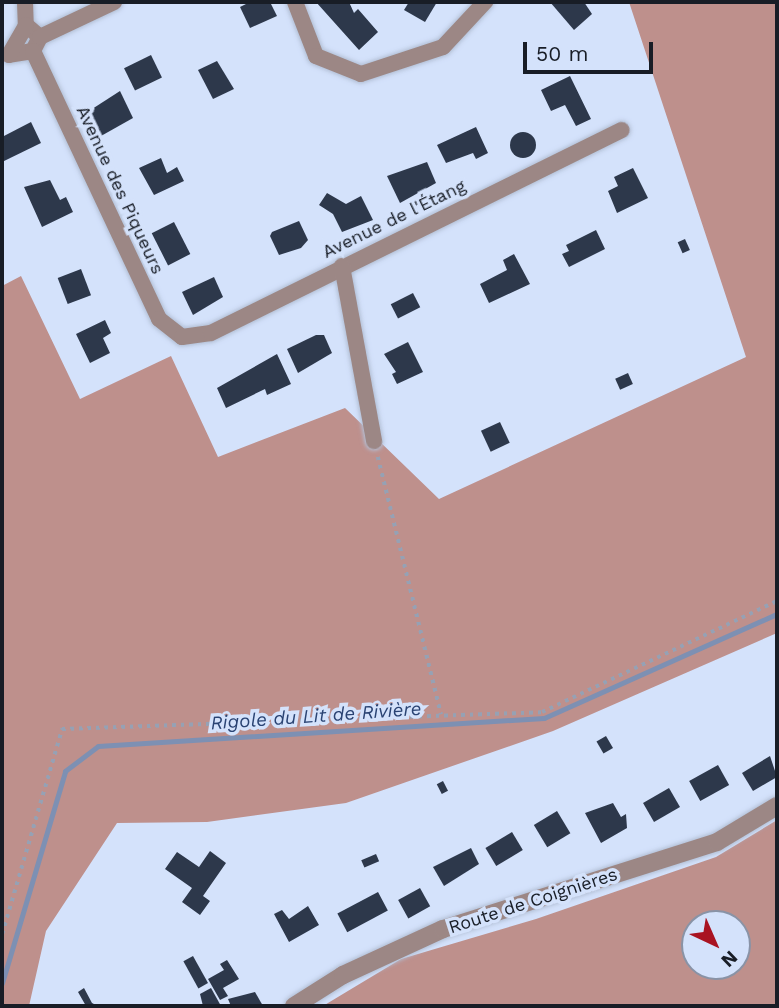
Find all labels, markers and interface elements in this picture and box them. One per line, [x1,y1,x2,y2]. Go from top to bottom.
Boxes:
scale bar [527,28,656,72]
text: 50 m [536,41,588,66]
street label: Avenue des Piqueurs [71,102,169,278]
street label: Avenue de l'Étang [319,175,469,263]
water label: Rigole du Lit de Rivière [210,697,422,735]
street label: Route de Coignières [446,864,620,938]
north arrow [681,910,751,980]
text: N [716,946,743,972]

